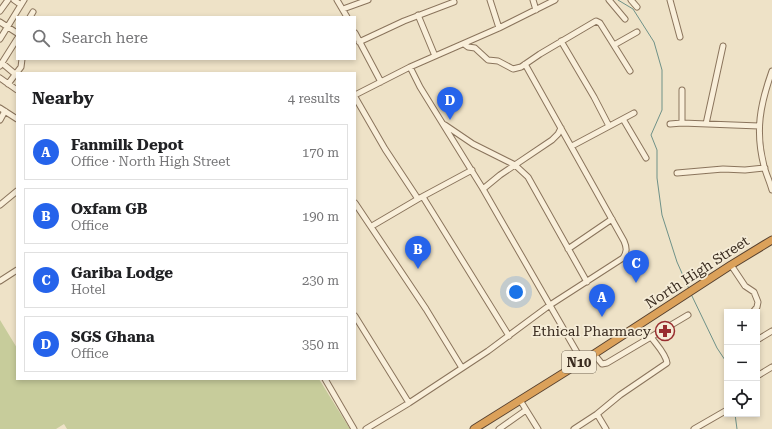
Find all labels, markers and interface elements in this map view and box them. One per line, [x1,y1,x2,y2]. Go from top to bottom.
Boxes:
search box [16,16,356,60]
icon: search [30,27,52,49]
text: Search here [62,29,148,47]
pin: D [437,87,463,120]
text: Nearby [32,88,94,108]
text: 4 results [288,91,340,106]
text: Fanmilk Depot [71,136,184,154]
text: A [41,145,51,160]
text: 170 m [302,145,339,160]
text: Office · North High Street [71,154,230,169]
text: Oxfam GB [71,200,148,218]
text: B [41,209,51,224]
text: 190 m [302,209,339,224]
text: Office [71,218,109,233]
street label: North High Street [642,233,752,311]
pin: B [405,236,431,269]
pin: C [623,250,649,283]
text: Gariba Lodge [71,264,173,282]
text: C [41,273,51,288]
text: 230 m [302,273,339,288]
text: Hotel [71,282,105,297]
your location [506,282,526,302]
pin: A [589,284,615,317]
map controls [724,309,760,417]
button: + [724,309,760,345]
pharmacy icon: Ethical Pharmacy [654,320,676,342]
place label: Ethical Pharmacy [532,323,652,339]
text: SGS Ghana [71,328,155,346]
text: D [41,337,51,352]
text: 350 m [302,337,339,352]
button: − [724,345,760,381]
text: Office [71,346,109,361]
road number: N10 [562,351,596,373]
button: locate [724,381,760,417]

